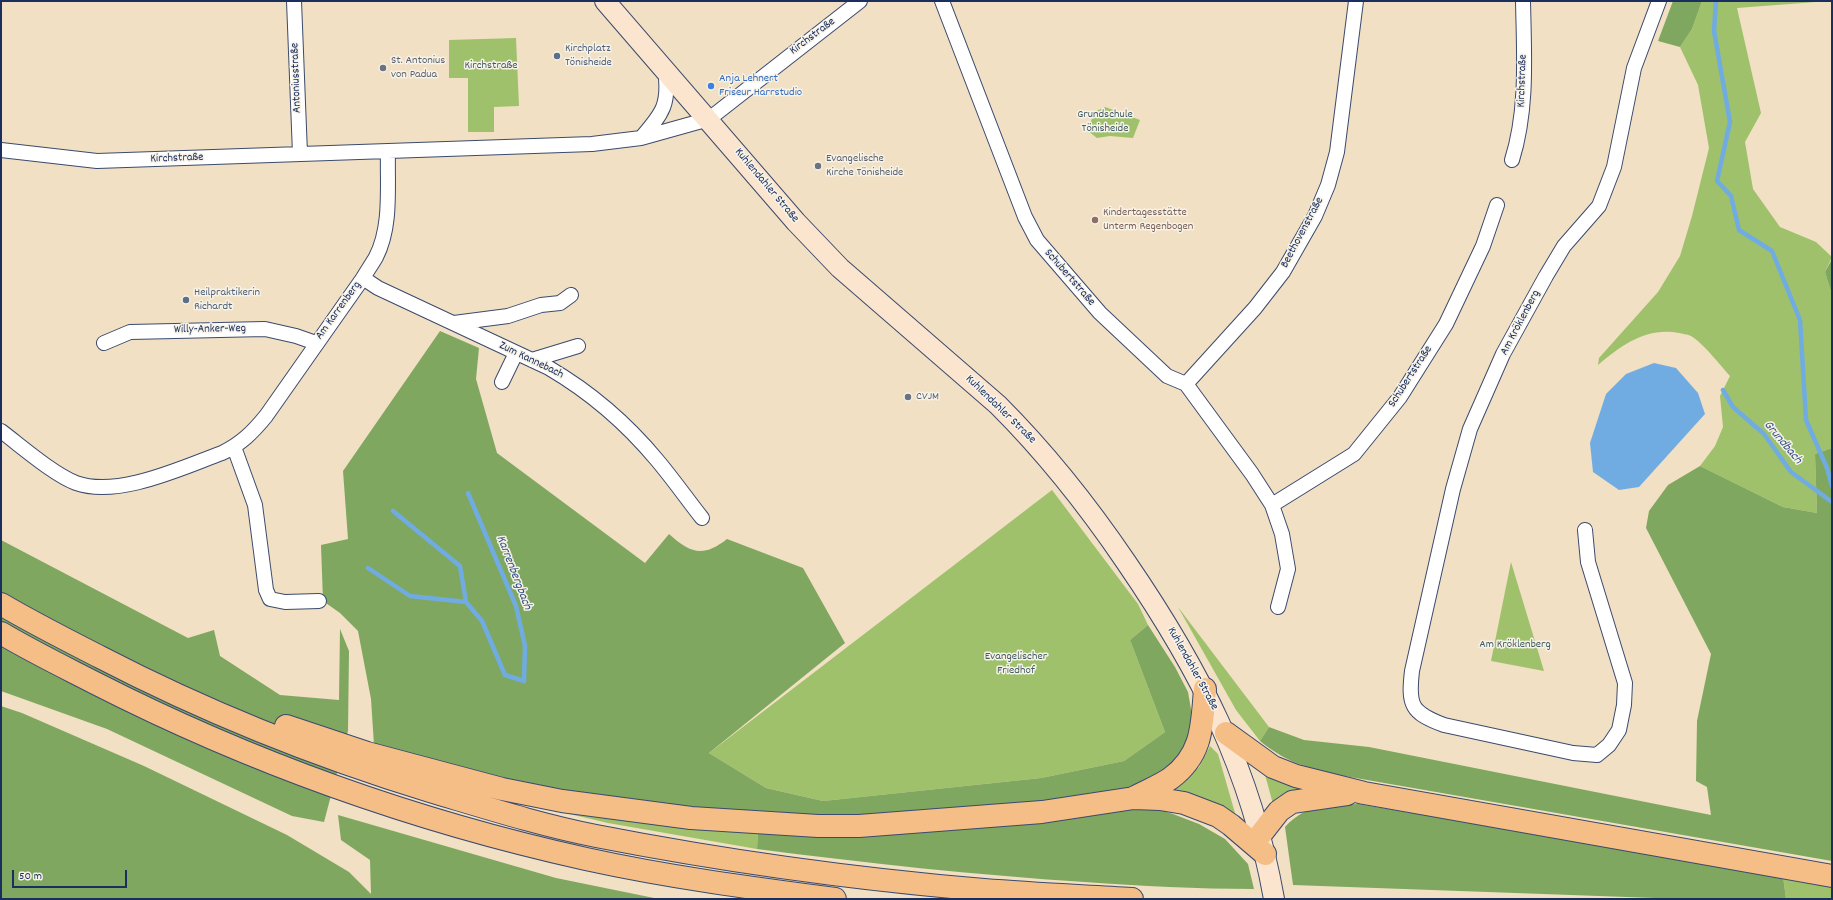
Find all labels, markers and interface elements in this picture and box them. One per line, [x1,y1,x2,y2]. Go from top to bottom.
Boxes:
street label: Kirchstraße [787,15,839,59]
place label: Kirchplatz Tönisheide [565,42,612,70]
street label: Antoniusstraße [289,43,305,113]
marker: Kirchplatz Tönisheide [552,51,562,61]
place label: St. Antonius von Padua [391,54,445,82]
street label: Kirchstraße [1515,54,1531,108]
park label: Kirchstraße [464,59,518,73]
marker: St. Antonius von Padua [378,63,388,73]
place label: Anja Lehnert Friseur Harrstudio [719,72,802,100]
marker: Anja Lehnert Friseur Harrstudio [706,81,716,91]
park label: Grundschule Tönisheide [1077,108,1133,136]
street label: Kuhlendahler Straße [731,146,801,226]
street label: Kirchstraße [150,151,204,167]
place label: Evangelische Kirche Tönisheide [826,152,903,180]
marker: Evangelische Kirche Tönisheide [813,161,823,171]
street label: Beethovenstraße [1278,195,1328,271]
place label: Kindertagesstätte Unterm Regenbogen [1103,206,1193,234]
marker: Kindertagesstätte Unterm Regenbogen [1090,215,1100,225]
street label: Schubertstraße [1040,247,1098,309]
street label: Am Karrenberg [313,279,365,343]
place label: Heilpraktikerin Richardt [194,286,260,314]
street label: Am Kröklenberg [1498,288,1544,358]
marker: Heilpraktikerin Richardt [181,295,191,305]
street label: Willy-Anker-Weg [174,322,246,338]
street label: Zum Kannebach [496,339,566,383]
street label: Schubertstraße [1386,343,1436,411]
street label: Kuhlendahler Straße [962,373,1038,447]
place label: CVJM [916,390,939,404]
marker: CVJM [903,392,913,402]
water label: Grundbach [1759,418,1805,468]
water label: Karrenbergbach [492,534,534,612]
street label: Kuhlendahler Straße [1163,625,1221,713]
park label: Am Kröklenberg [1479,638,1551,652]
park label: Evangelischer Friedhof [985,650,1047,678]
scale bar [14,862,129,888]
text: 50 m [19,868,42,885]

